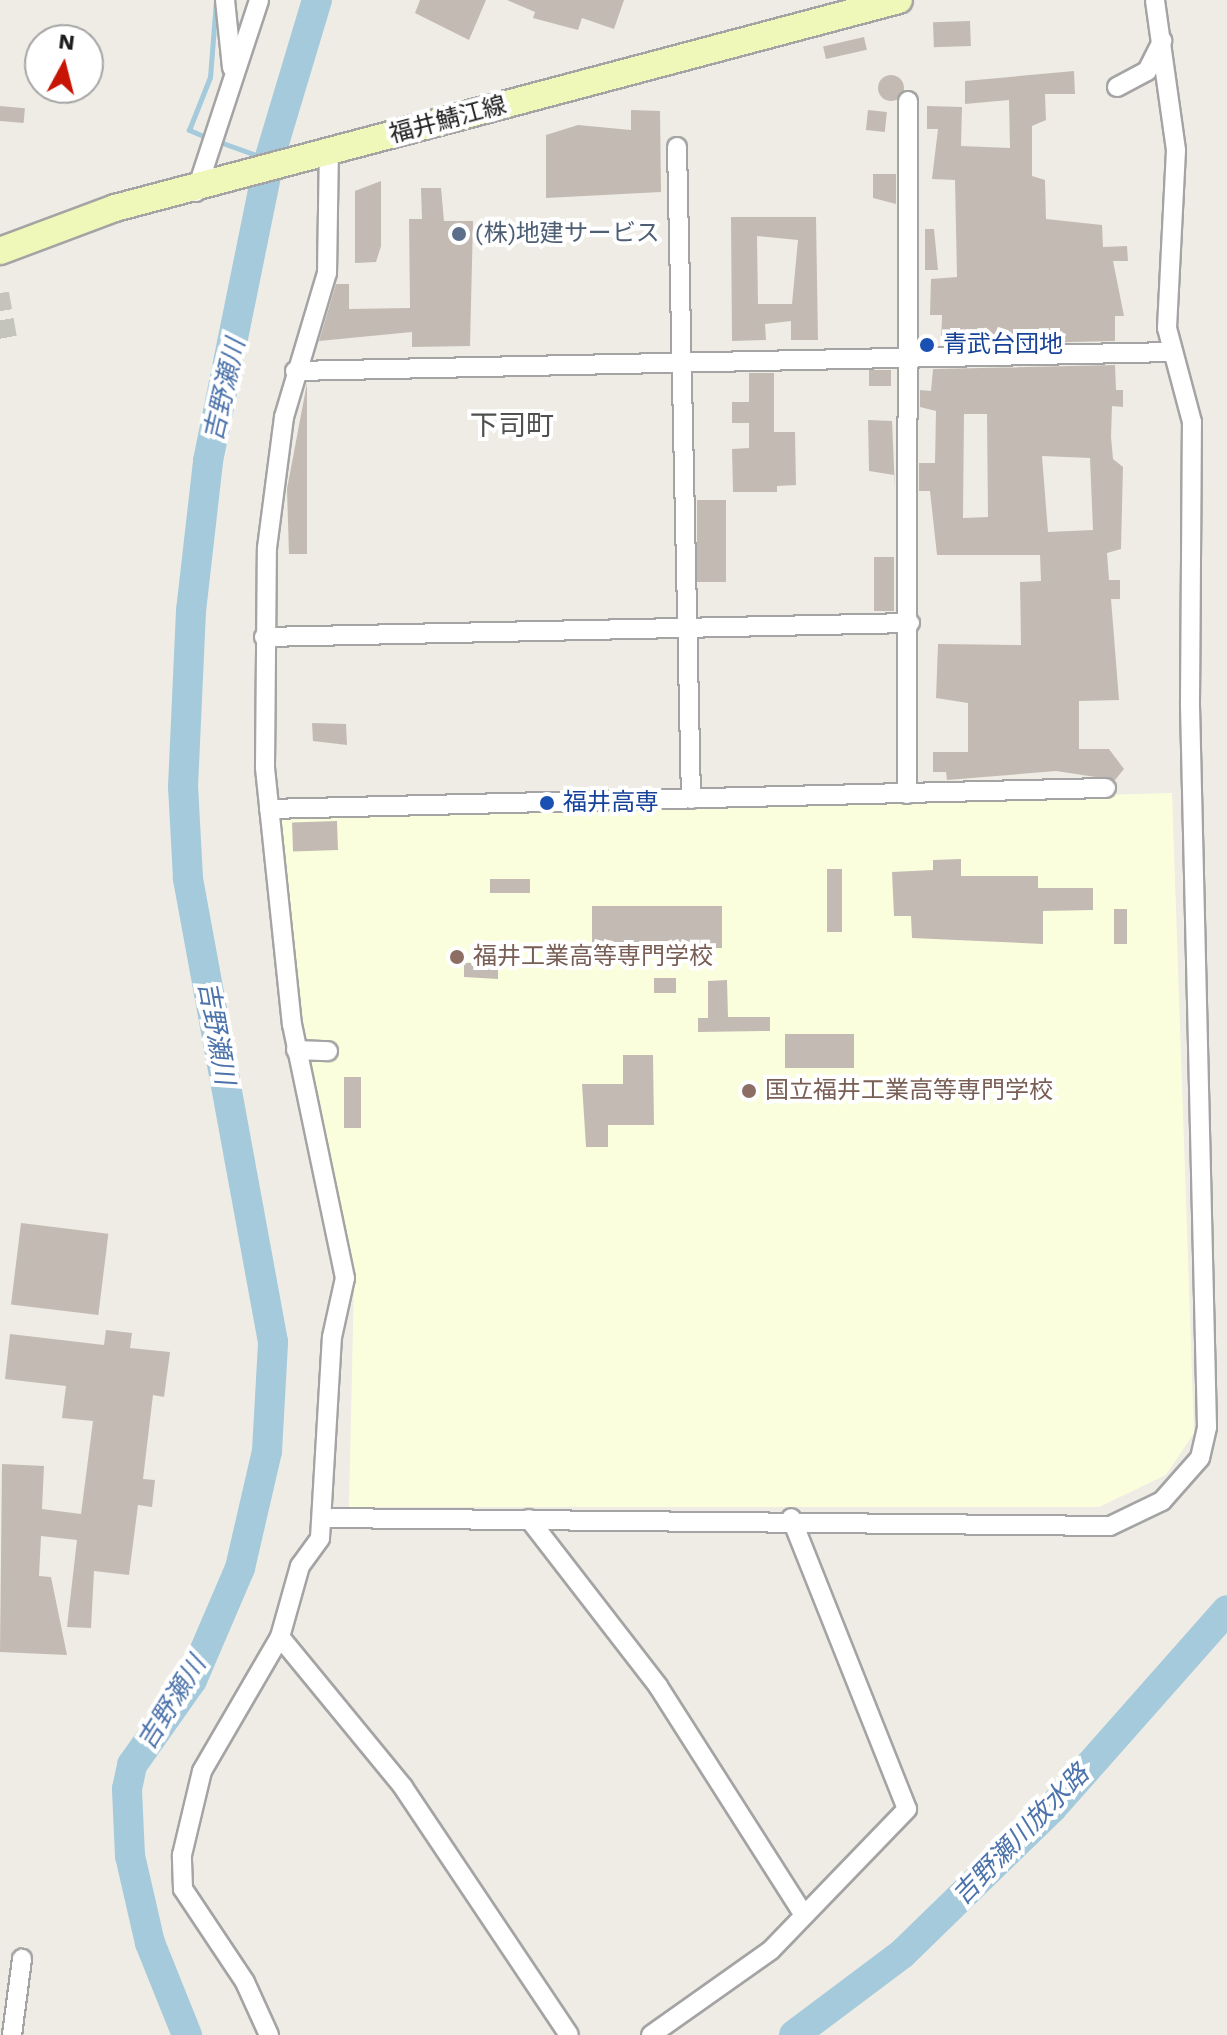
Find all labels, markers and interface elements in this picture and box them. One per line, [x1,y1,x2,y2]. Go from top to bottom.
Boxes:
north arrow [24,24,104,104]
text: N [57,28,76,55]
street label: 福井鯖江線 [386,91,510,149]
place label: (株)地建サービス [475,220,660,248]
marker: (株)地建サービス [450,225,468,243]
place label: 青武台団地 [943,331,1063,359]
water label: 吉野瀬川 [198,336,252,444]
marker: 青武台団地 [918,336,936,354]
district label: 下司町 [470,409,554,443]
place label: 福井高専 [563,789,659,817]
marker: 福井高専 [538,794,556,812]
place label: 福井工業高等専門学校 [473,943,713,971]
marker: 福井工業高等専門学校 [448,948,466,966]
water label: 吉野瀬川 [192,979,240,1087]
place label: 国立福井工業高等専門学校 [765,1077,1053,1105]
marker: 国立福井工業高等専門学校 [740,1082,758,1100]
water label: 吉野瀬川 [131,1651,213,1755]
water label: 吉野瀬川放水路 [947,1759,1095,1911]

